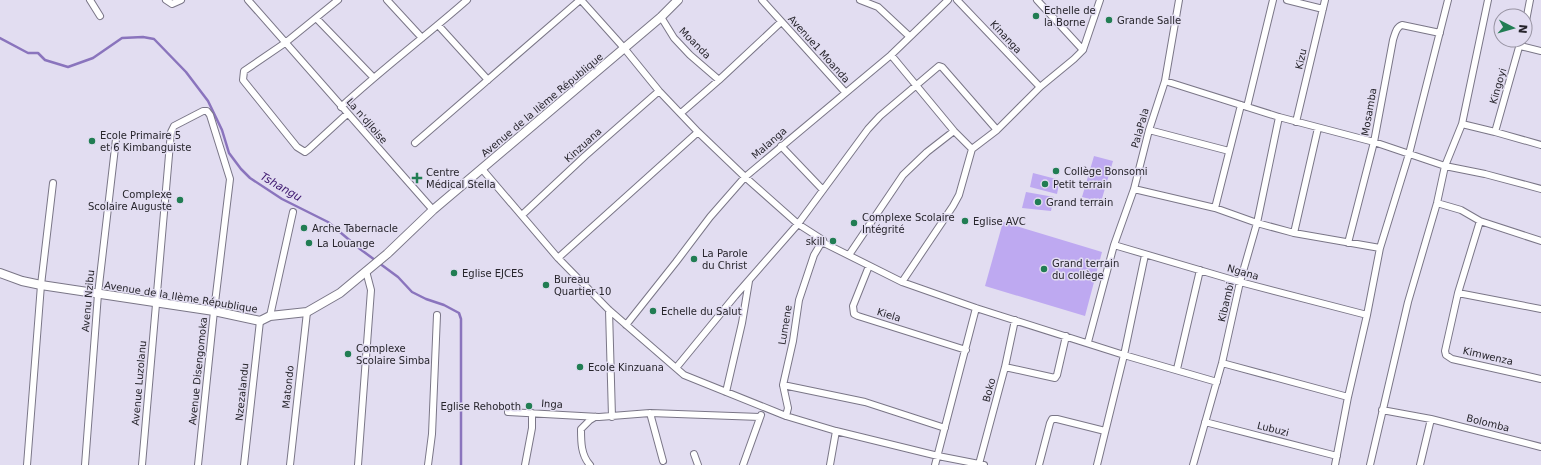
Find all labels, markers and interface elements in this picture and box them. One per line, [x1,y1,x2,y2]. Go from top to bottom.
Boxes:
place label: Echelle de la Borne [1044,5,1096,28]
north arrow [1493,8,1533,48]
marker: Echelle de la Borne [1031,11,1041,21]
street label: Avenue1 Moanda [786,13,852,85]
marker: Grande Salle [1104,15,1114,25]
place label: Grande Salle [1117,15,1181,26]
street label: Kinanga [988,18,1024,56]
text: N [1516,24,1529,34]
street label: Moanda [677,25,713,61]
street label: Kizu [1293,48,1309,70]
street label: Avenue de la IIème République [479,51,605,159]
street label: Kingoyi [1488,67,1508,105]
street label: Mosamba [1359,87,1379,137]
street label: La n'djloise [344,96,390,146]
street label: PalaPala [1129,107,1151,149]
street label: Malanga [749,125,789,161]
street label: Kinzuana [562,126,604,164]
place label: Ecole Primaire 5 et 6 Kimbanguiste [100,130,191,153]
marker: Ecole Primaire 5 et 6 Kimbanguiste [87,136,97,146]
marker: Collège Bonsomi [1051,166,1061,176]
place label: Collège Bonsomi [1064,166,1148,177]
place label: Centre Médical Stella [426,167,496,190]
water label: Tshangu [258,170,304,204]
marker: Centre Médical Stella [411,172,423,184]
marker: Petit terrain [1040,179,1050,189]
place label: Petit terrain [1053,179,1112,190]
place label: Complexe Scolaire Auguste [88,189,172,212]
marker: Complexe Scolaire Auguste [175,195,185,205]
marker: Grand terrain [1033,197,1043,207]
place label: Grand terrain [1046,197,1113,208]
place label: Complexe Scolaire Intégrité [862,212,955,235]
marker: Eglise AVC [960,216,970,226]
place label: Eglise AVC [973,216,1026,227]
marker: Complexe Scolaire Intégrité [849,218,859,228]
marker: Arche Tabernacle [299,223,309,233]
place label: Arche Tabernacle [312,223,398,234]
place label: skill [806,236,825,247]
marker: skill [828,236,838,246]
marker: La Louange [304,238,314,248]
place label: La Louange [317,238,375,249]
place label: La Parole du Christ [702,248,748,271]
marker: La Parole du Christ [689,254,699,264]
place label: Grand terrain du collège [1052,258,1119,281]
street label: Ngana [1226,262,1260,282]
marker: Grand terrain du collège [1039,264,1049,274]
marker: Eglise EJCES [449,268,459,278]
place label: Eglise EJCES [462,268,524,279]
street label: Avenu Nzibu [80,269,96,333]
place label: Bureau Quartier 10 [554,274,611,297]
street label: Avenue de la IIème République [103,279,259,315]
marker: Bureau Quartier 10 [541,280,551,290]
street label: Kibambi [1216,281,1236,323]
street label: Lumene [776,304,794,346]
marker: Echelle du Salut [648,306,658,316]
place label: Echelle du Salut [661,306,742,317]
street label: Kiela [876,306,902,324]
street label: Avenue Disengomoka [187,316,209,426]
street label: Avenue Luzolanu [130,340,148,426]
place label: Complexe Scolaire Simba [356,343,430,366]
street label: Kimwenza [1462,345,1514,367]
marker: Complexe Scolaire Simba [343,349,353,359]
street label: Nzezalandu [233,362,251,422]
marker: Ecole Kinzuana [575,362,585,372]
place label: Ecole Kinzuana [588,362,664,373]
street label: Matondo [280,365,296,409]
street label: Boko [981,377,997,403]
street label: Inga [541,398,563,410]
place label: Eglise Rehoboth [440,401,521,412]
marker: Eglise Rehoboth [524,401,534,411]
street label: Bolomba [1465,412,1511,434]
street label: Lubuzi [1256,420,1290,438]

